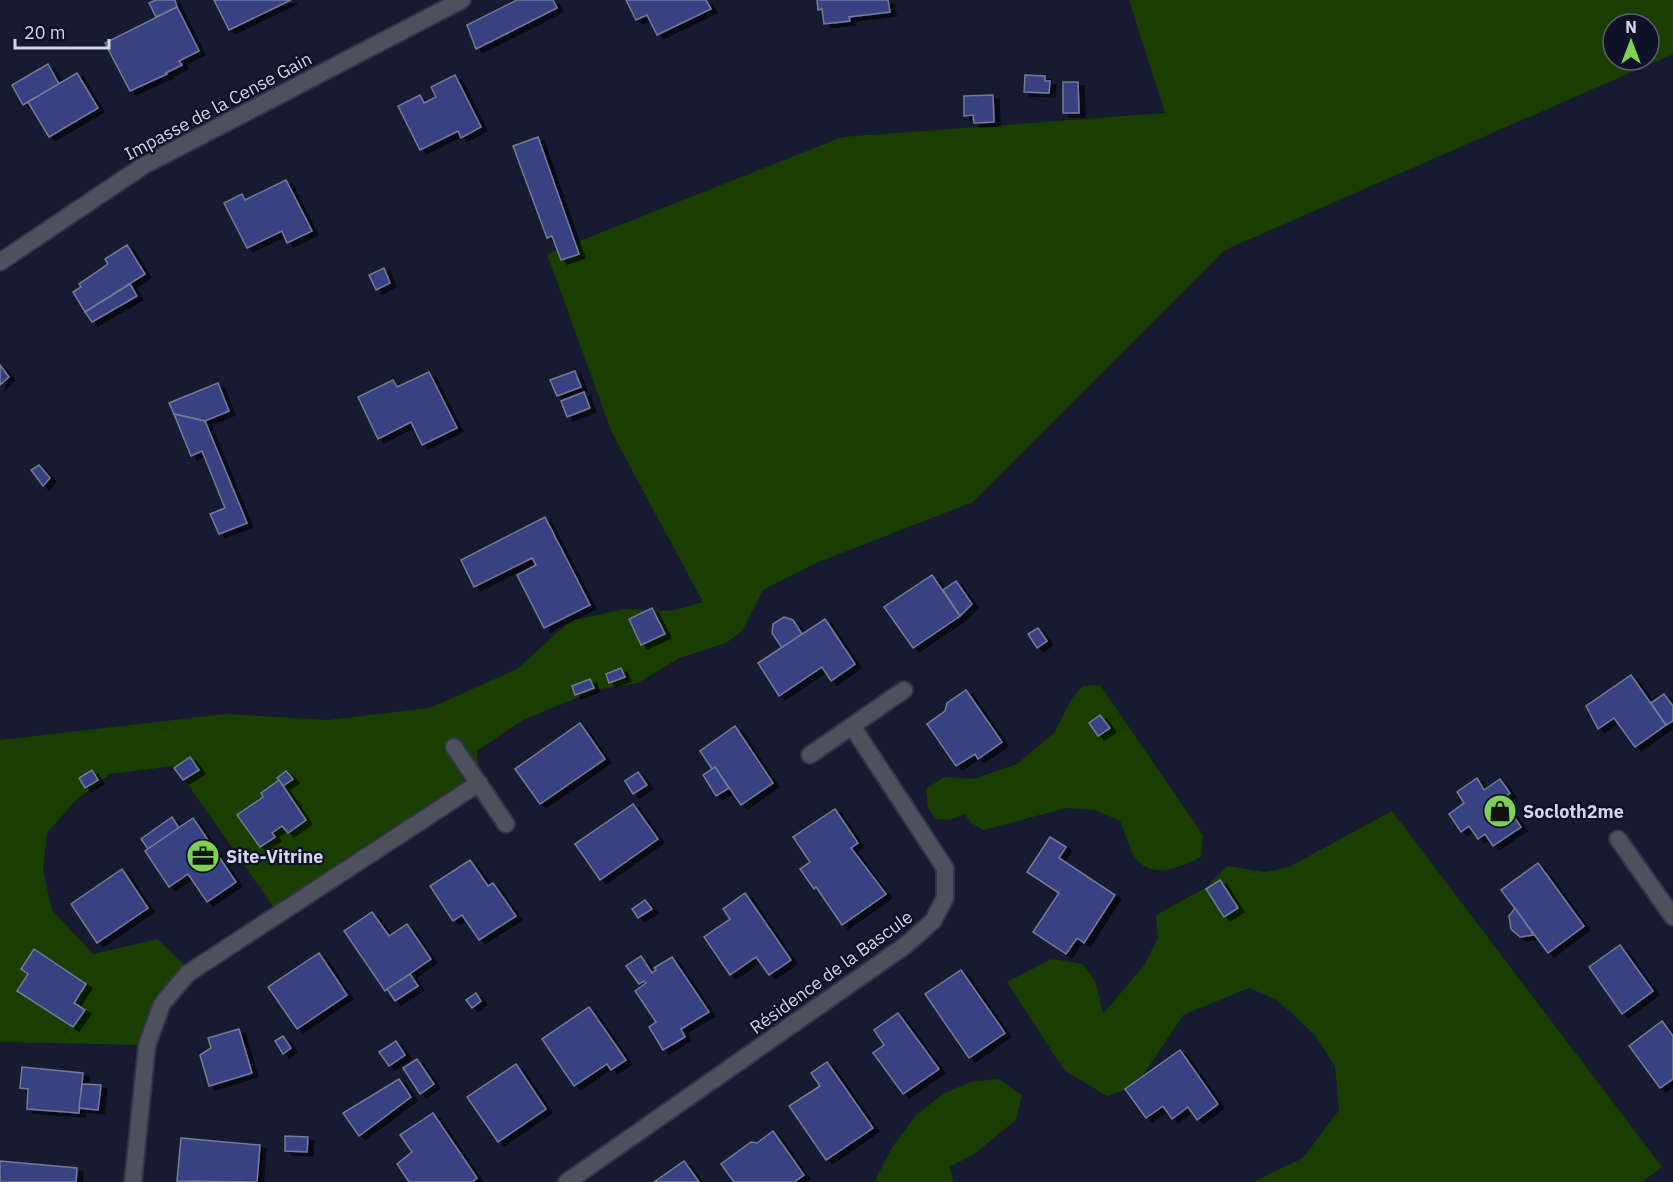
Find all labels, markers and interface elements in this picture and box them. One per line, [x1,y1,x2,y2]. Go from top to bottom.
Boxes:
scale bar [15,12,110,50]
north arrow [1601,12,1661,72]
text: N [1625,17,1637,37]
text: 20 m [24,21,66,44]
street label: Impasse de la Cense Gain [120,47,316,165]
shop icon: Socloth2me [1482,793,1518,829]
place label: Socloth2me [1523,800,1624,823]
office icon: Site-Vitrine [185,838,221,874]
place label: Site-Vitrine [226,845,323,868]
street label: Résidence de la Bascule [745,905,917,1039]

